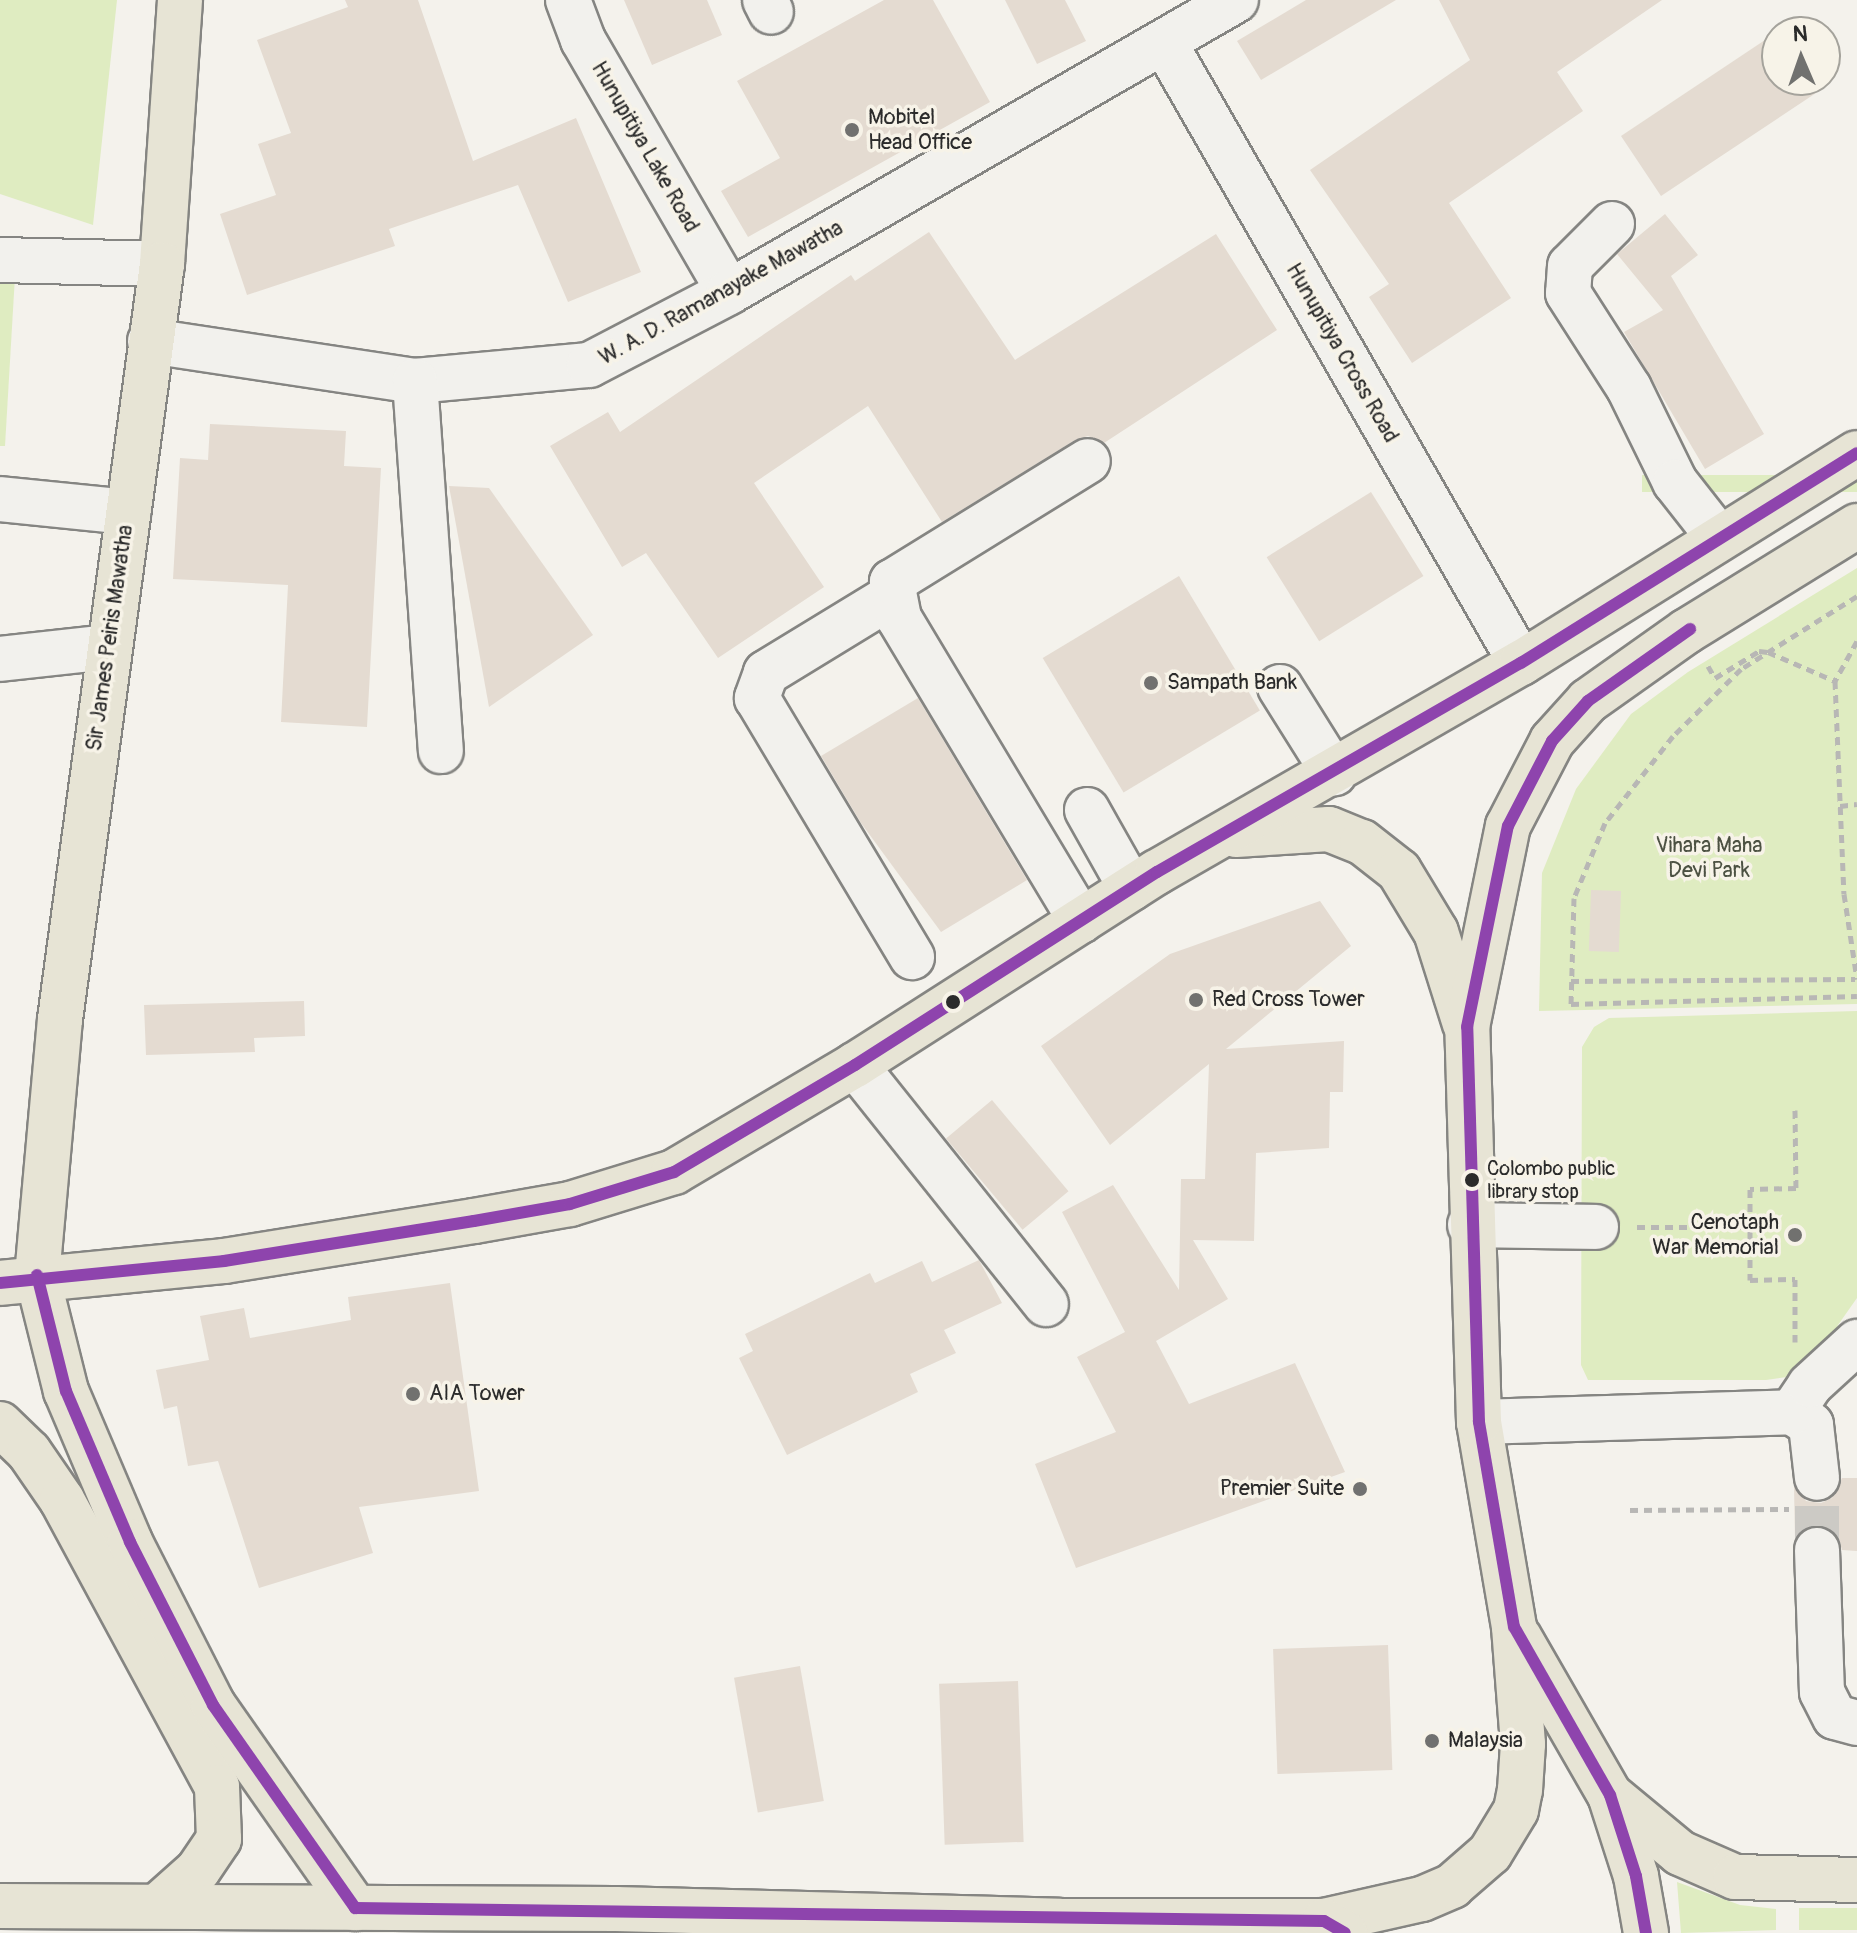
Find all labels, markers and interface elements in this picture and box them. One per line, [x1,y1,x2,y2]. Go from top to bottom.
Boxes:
north arrow [1761,16,1841,96]
text: N [1792,20,1808,48]
street label: Hunupitiya Lake Road [585,57,705,237]
place label: Mobitel Head Office [868,104,972,156]
marker: Mobitel Head Office [843,121,861,139]
street label: W. A. D. Ramanayake Mawatha [594,215,848,371]
street label: Hunupitiya Cross Road [1280,259,1404,447]
street label: Sir James Peiris Mawatha [81,523,139,753]
place label: Sampath Bank [1167,670,1297,696]
marker: Sampath Bank [1142,674,1160,692]
park label: Vihara Maha Devi Park [1655,832,1763,884]
place label: Red Cross Tower [1212,987,1365,1013]
marker: Red Cross Tower [1187,991,1205,1009]
unlabelled marker [945,994,961,1010]
place label: Colombo public library stop [1487,1156,1615,1203]
marker: Colombo public library stop [1464,1172,1480,1188]
place label: Cenotaph War Memorial [1652,1209,1779,1260]
marker: Cenotaph War Memorial [1786,1226,1804,1244]
place label: AIA Tower [429,1381,525,1407]
marker: AIA Tower [404,1385,422,1403]
place label: Premier Suite [1220,1476,1344,1502]
marker: Premier Suite [1351,1480,1369,1498]
place label: Malaysia [1448,1728,1523,1754]
marker: Malaysia [1423,1732,1441,1750]

